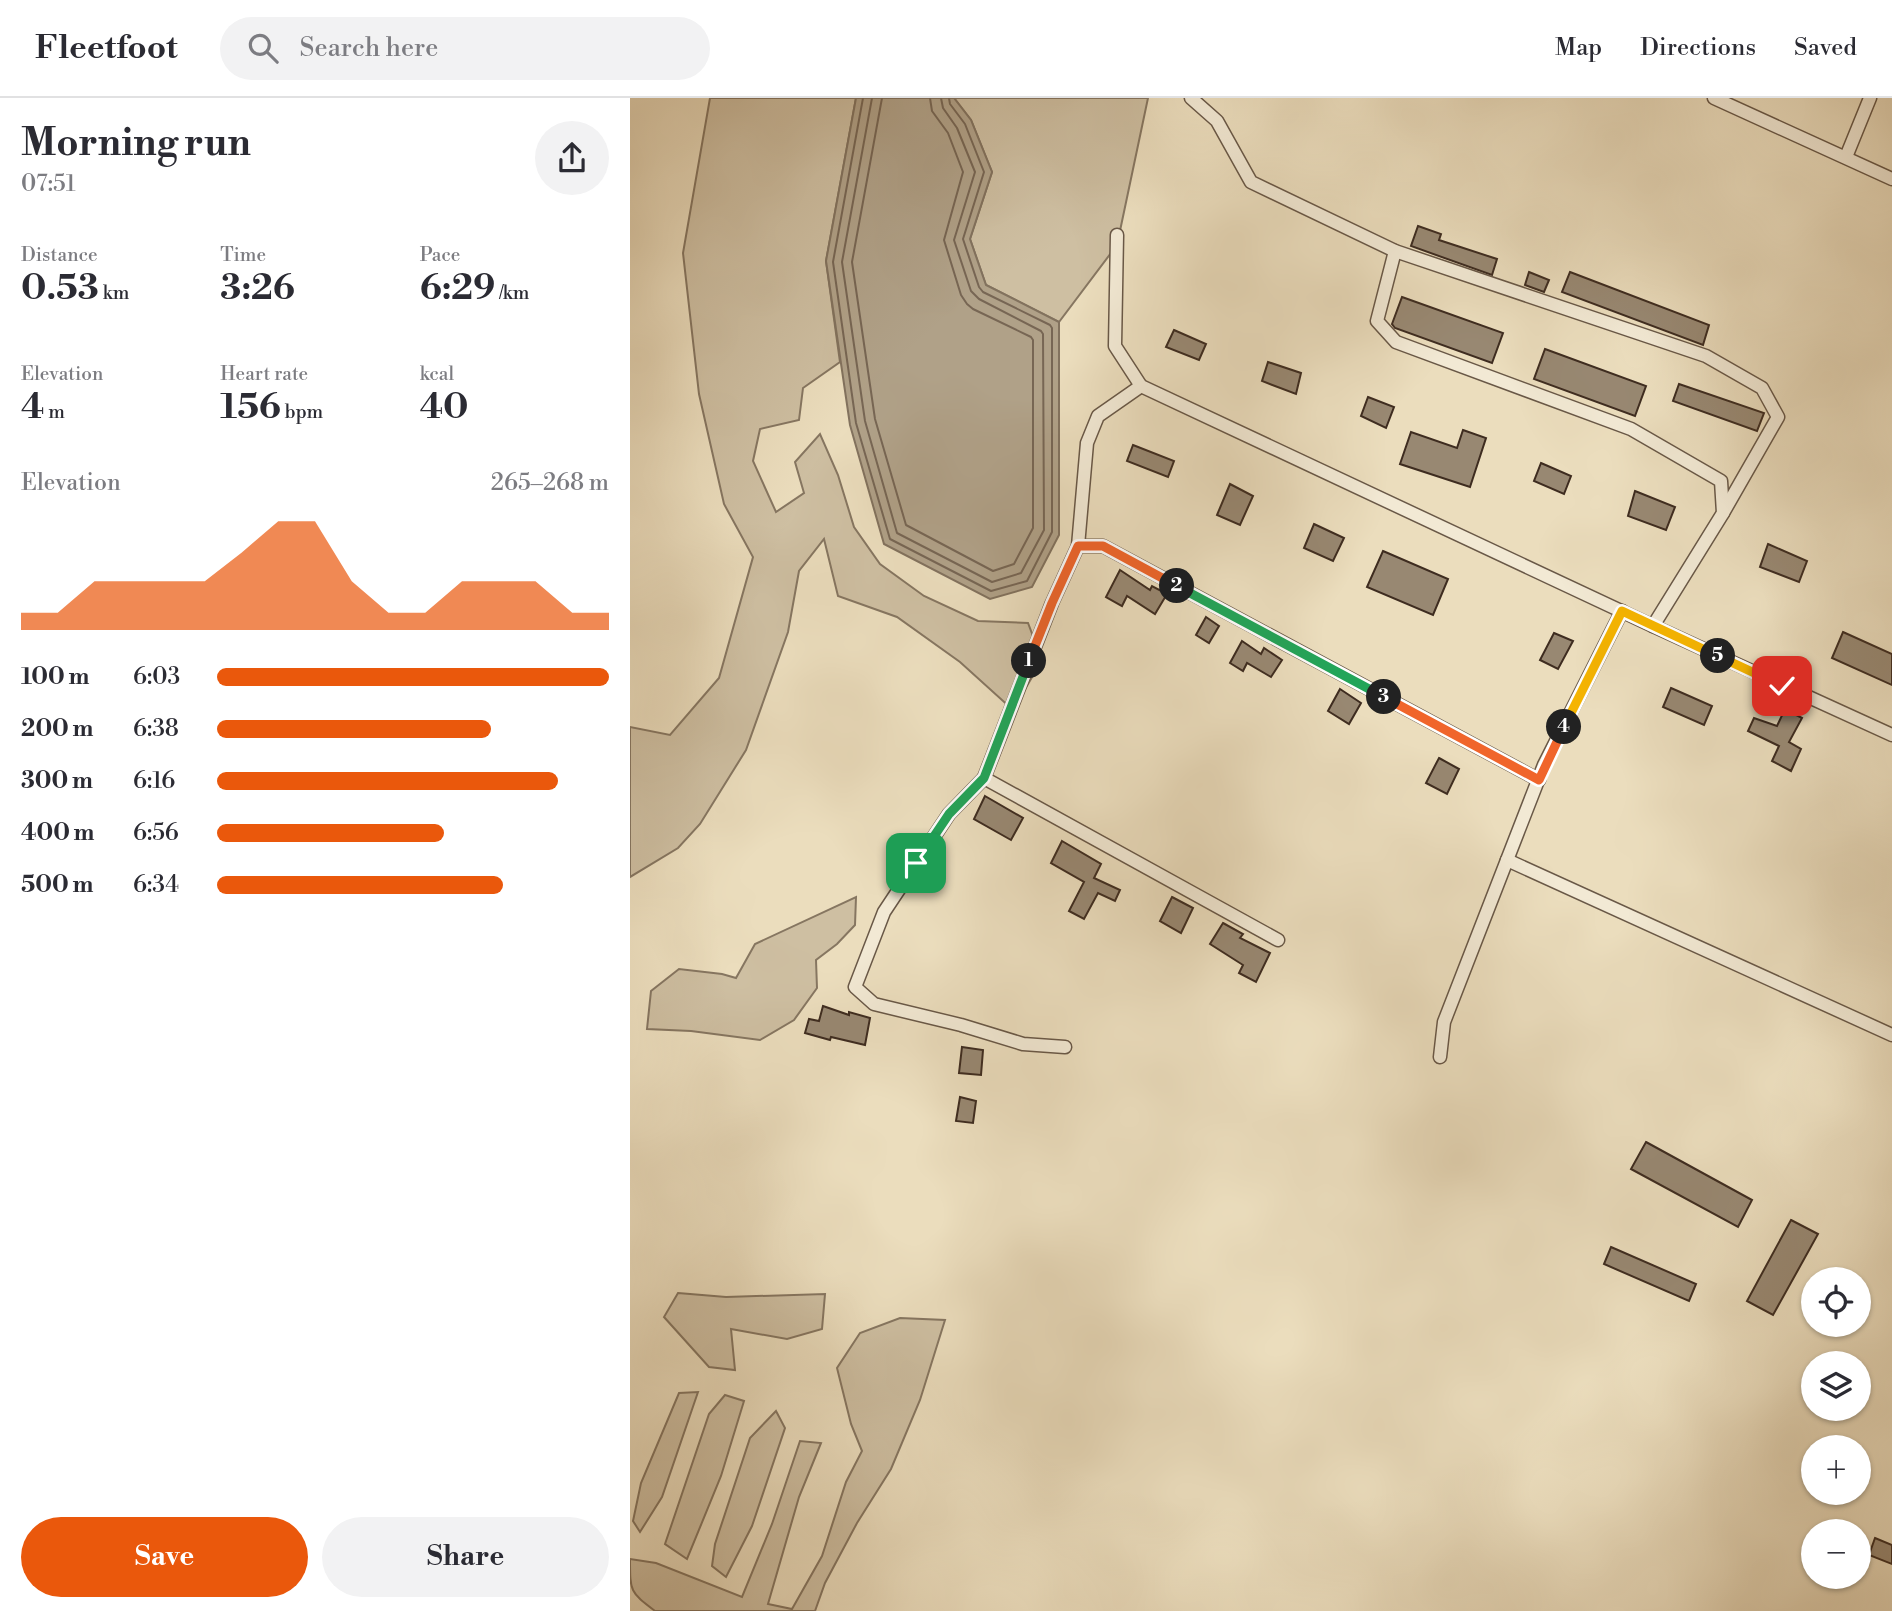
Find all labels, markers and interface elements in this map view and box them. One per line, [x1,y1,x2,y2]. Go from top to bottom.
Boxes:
search box [220,17,710,80]
text: Fleetfoot [35,28,178,69]
icon: search [244,29,282,67]
text: Search here [300,32,438,64]
text: Map [1555,33,1602,63]
text: Directions [1640,33,1756,63]
text: Saved [1794,33,1857,63]
text: Morning run [21,120,251,167]
button: share [535,121,609,195]
text: 07:51 [21,170,76,198]
text: Distance [21,243,98,267]
text: Time [220,243,266,267]
text: Pace [420,243,460,267]
text: 0.53 [21,267,99,310]
text: 3:26 [220,267,295,310]
text: 6:29 [420,267,495,310]
text: km [99,281,129,305]
text: /km [495,281,529,305]
text: Elevation [21,362,103,386]
text: Heart rate [220,362,308,386]
text: kcal [420,362,454,386]
text: 4 [21,386,44,429]
text: 156 [220,386,281,429]
text: 40 [420,386,469,429]
text: m [44,400,65,424]
text: bpm [281,400,323,424]
text: Elevation [21,469,121,497]
text: 265–268 m [491,469,609,497]
pin: 2 [1160,568,1194,603]
text: 2 [1171,573,1182,597]
pin: 5 [1700,638,1736,674]
text: 5 [1712,643,1723,667]
pin: 1 [1012,644,1046,678]
text: 1 [1024,648,1033,672]
pin [1752,656,1812,716]
text: 100 m [21,663,89,691]
text: 6:03 [133,663,180,691]
icon: check [1763,667,1801,705]
pin: 3 [1366,680,1402,714]
text: 3 [1378,684,1389,708]
pin: 4 [1546,710,1581,744]
text: 4 [1557,714,1570,738]
text: 200 m [21,715,93,743]
text: 6:38 [133,715,179,743]
text: 300 m [21,767,93,795]
text: 6:16 [133,767,175,795]
text: 400 m [21,819,94,847]
text: 6:56 [133,819,179,847]
pin [886,833,946,893]
icon: arrive [897,844,935,882]
text: 500 m [21,871,93,899]
text: 6:34 [133,871,179,899]
map controls [1801,1267,1871,1589]
button: locate [1801,1267,1871,1337]
button: layers [1801,1351,1871,1421]
button: + [1801,1435,1871,1505]
button: Save [21,1517,308,1597]
button: Share [322,1517,609,1597]
button: − [1801,1519,1871,1589]

